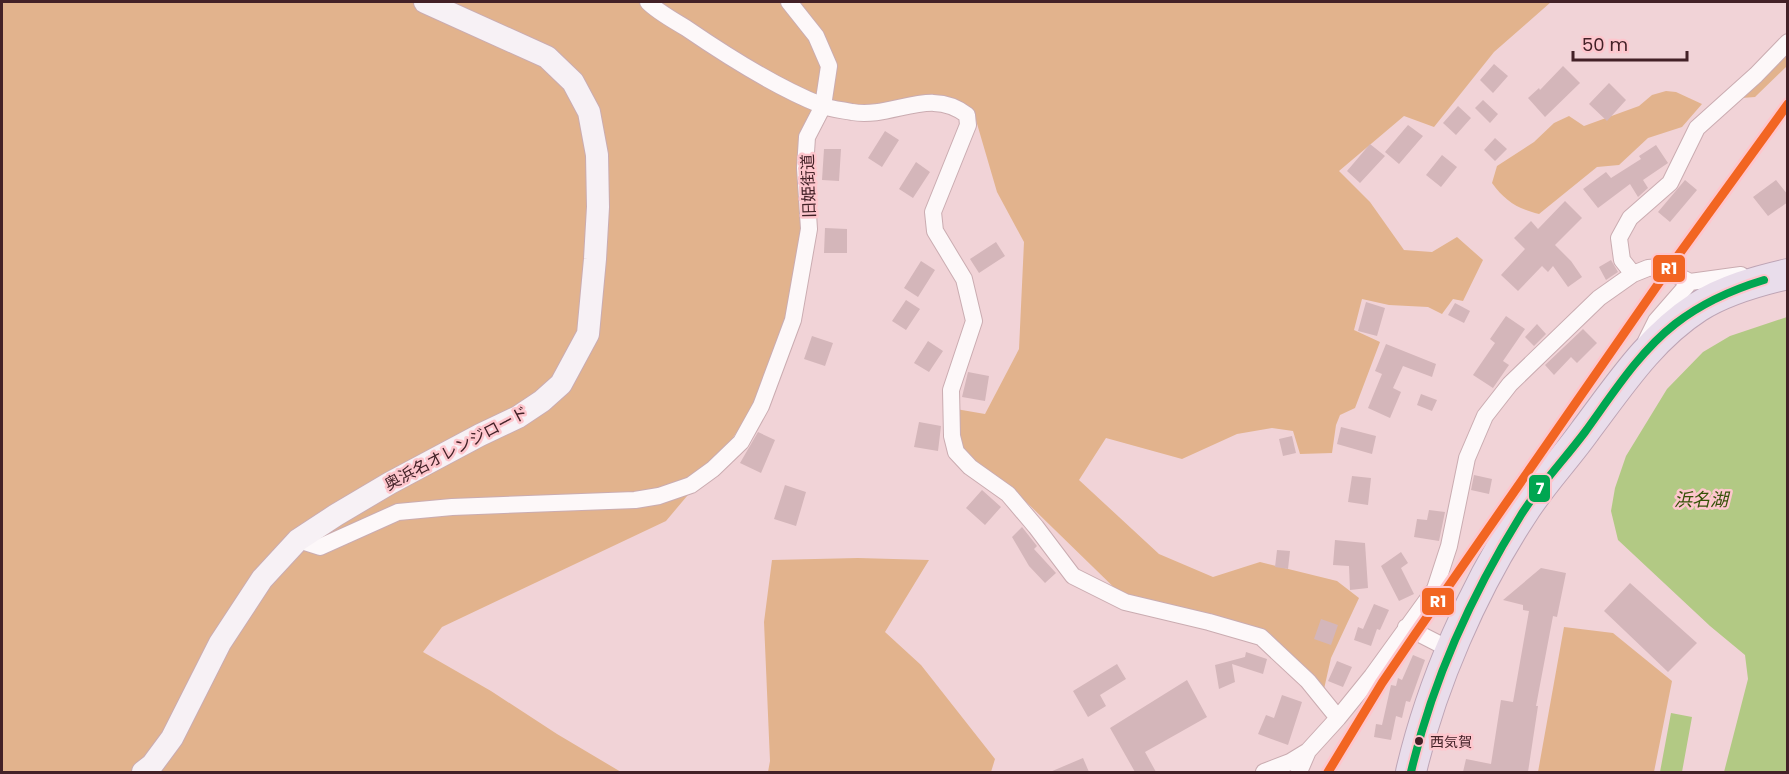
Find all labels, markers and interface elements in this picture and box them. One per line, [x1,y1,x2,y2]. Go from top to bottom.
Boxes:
scale bar [1573,24,1687,62]
text: 50 m [1582,32,1628,57]
street label: 旧姫街道 [796,154,821,218]
line badge: R1 [1652,254,1686,283]
text: R1 [1661,257,1677,280]
street label: 奥浜名オレンジロード [380,401,532,496]
line badge: 7 [1528,474,1551,503]
text: 7 [1536,477,1545,500]
water label: 浜名湖 [1674,487,1731,512]
line badge: R1 [1421,587,1455,616]
text: R1 [1430,590,1446,613]
place label: 西気賀 [1430,732,1472,752]
marker: 西気賀 [1413,735,1425,747]

